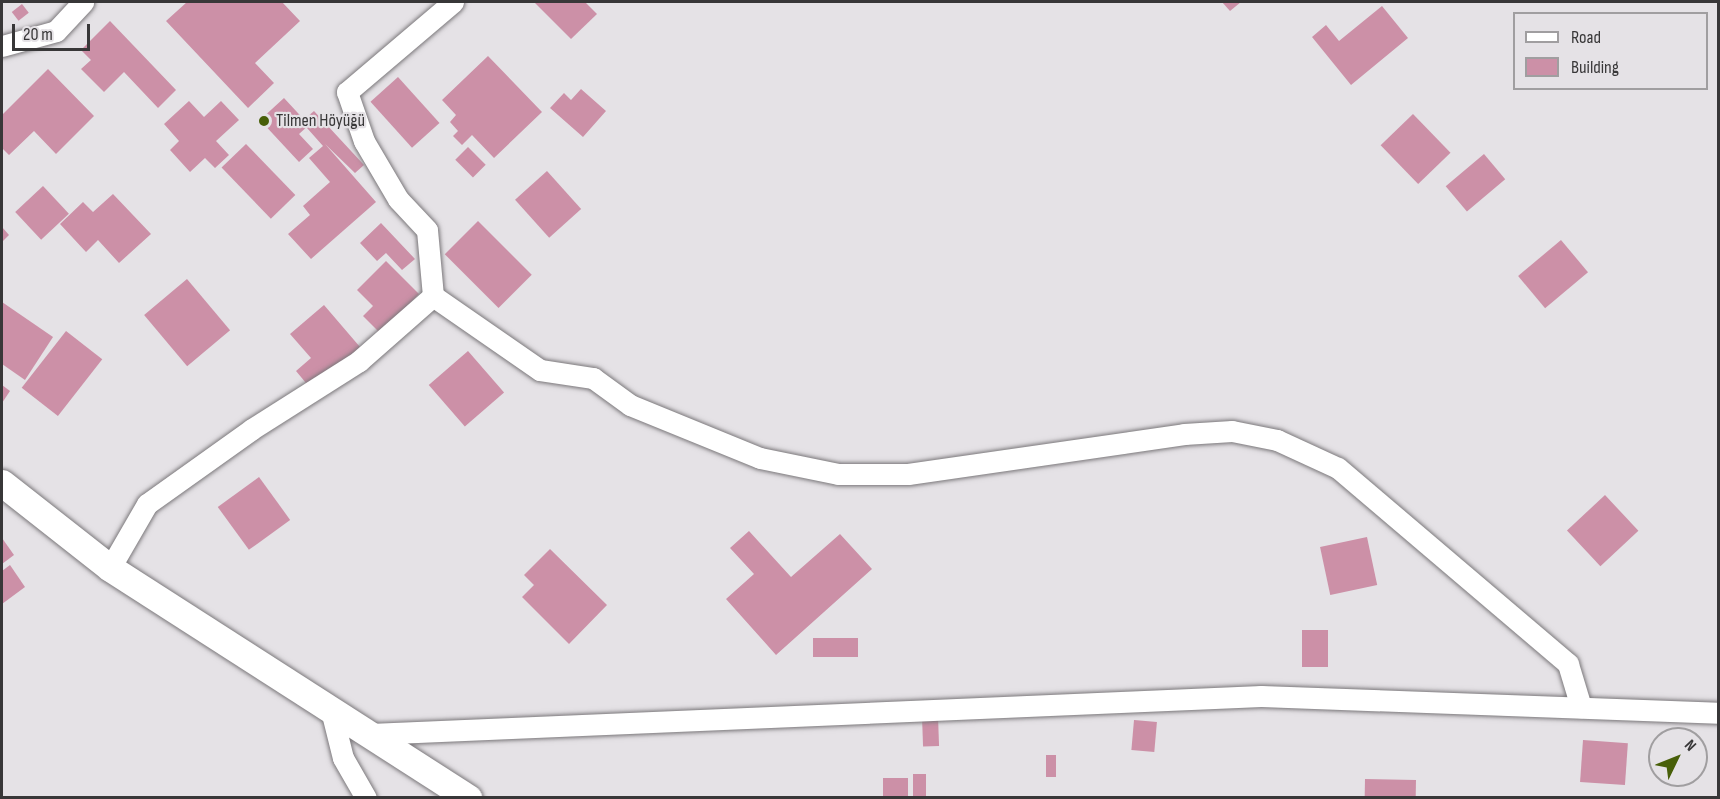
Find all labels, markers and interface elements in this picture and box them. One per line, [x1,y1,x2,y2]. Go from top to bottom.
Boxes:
scale bar [15,12,93,50]
legend [1513,12,1708,90]
text: 20 m [23,24,53,45]
text: Road [1571,27,1601,48]
text: Building [1571,57,1619,78]
place label: Tilmen Höyüğü [276,110,365,132]
marker: Tilmen Höyüğü [257,114,271,128]
north arrow [1648,727,1708,787]
text: N [1680,736,1700,755]

